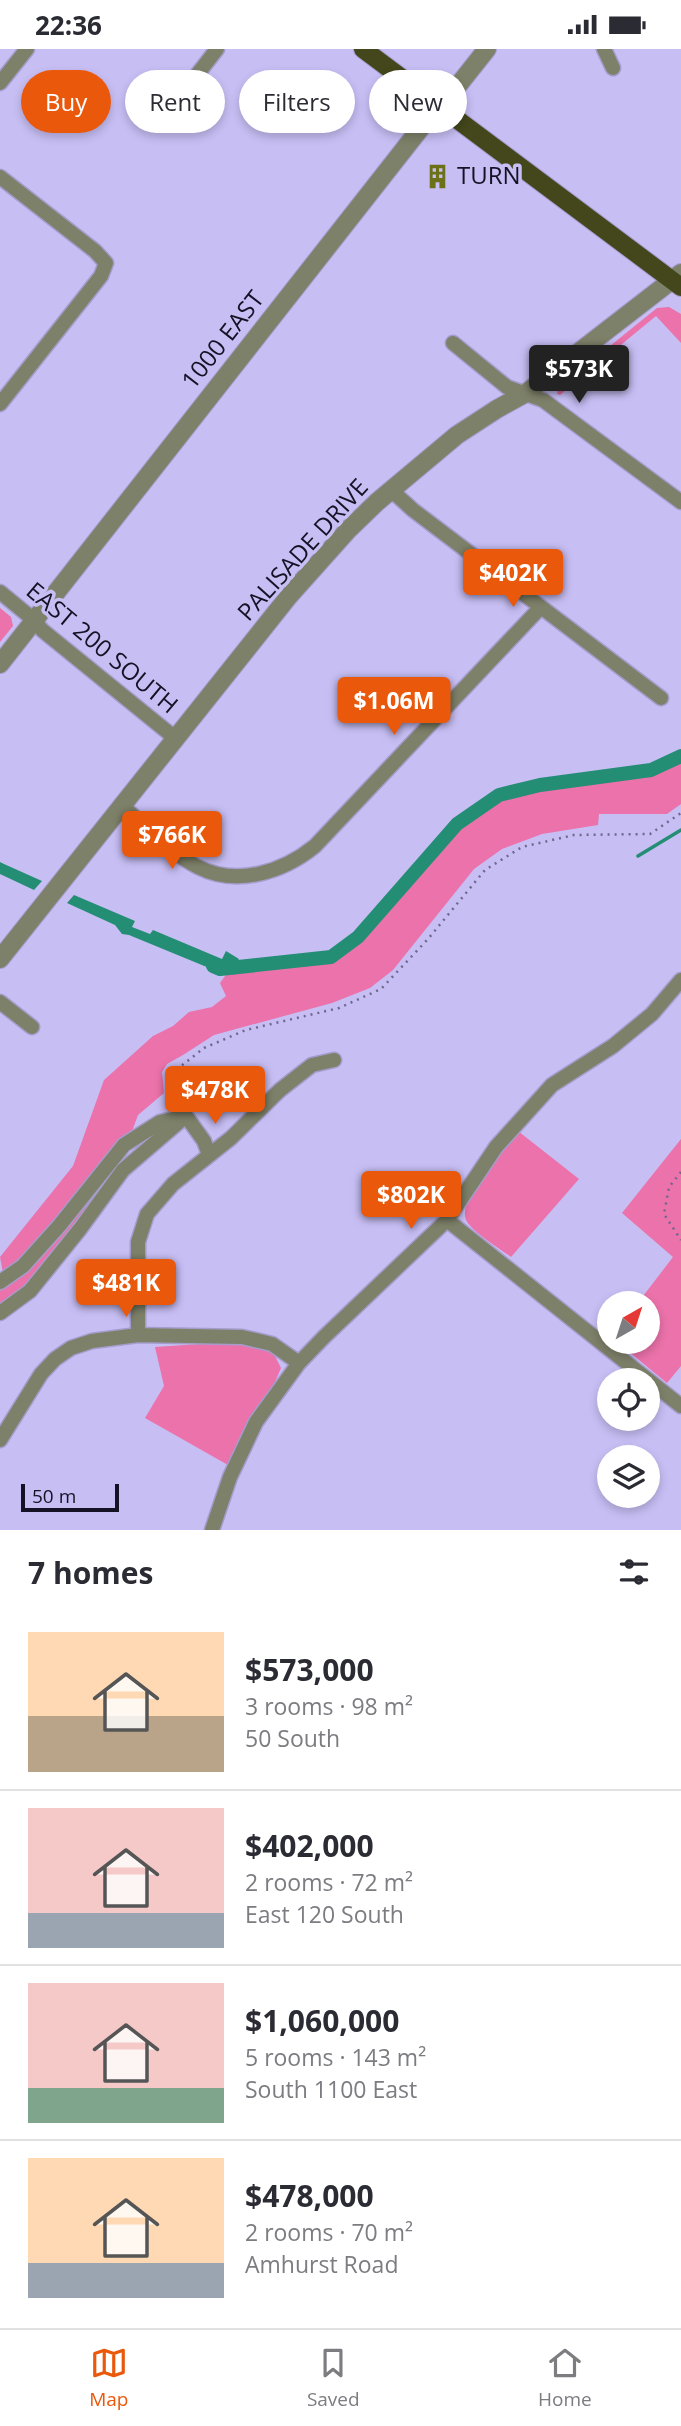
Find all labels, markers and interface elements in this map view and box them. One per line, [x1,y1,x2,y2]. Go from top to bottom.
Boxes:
text: 22:36 [35,7,102,43]
chip: Buy [21,70,111,133]
chip: Rent [125,70,225,133]
chip: Filters [239,70,355,133]
chip: New [369,70,467,133]
place label: TURN [457,158,521,191]
building icon: TURN [423,162,451,190]
street label: 1000 EAST [173,283,271,395]
pin: $573K [530,345,628,405]
text: $573K [545,352,613,384]
street label: PALISADE DRIVE [229,471,375,627]
pin: $402K [464,549,562,609]
text: $402K [479,556,547,588]
street label: EAST 200 SOUTH [20,574,186,720]
pin: $1.06M [337,677,451,737]
text: $1.06M [354,684,434,716]
pin: $766K [123,811,221,871]
text: $766K [138,818,206,850]
pin: $478K [166,1067,264,1126]
text: $478K [181,1073,249,1105]
pin: $802K [362,1171,460,1231]
text: $802K [377,1178,445,1210]
pin: $481K [77,1259,175,1319]
text: $481K [92,1266,160,1298]
north arrow [597,1291,660,1355]
map controls [597,1291,660,1508]
button: locate [597,1368,660,1431]
button: layers [597,1445,660,1508]
scale bar [21,1481,119,1513]
text: 50 m [32,1483,76,1509]
text: 7 homes [28,1552,153,1593]
icon: filters [615,1553,653,1591]
text: $573,000 [245,1649,374,1690]
icon: home [84,1660,168,1744]
text: 3 rooms · 98 m² [245,1690,413,1722]
text: 50 South [245,1722,340,1754]
text: $402,000 [245,1825,374,1866]
icon: home [84,1836,168,1920]
text: 2 rooms · 72 m² [245,1866,413,1898]
text: East 120 South [245,1898,404,1930]
text: $1,060,000 [245,2000,399,2041]
icon: home [84,2011,168,2095]
text: 5 rooms · 143 m² [245,2041,426,2073]
text: South 1100 East [245,2073,417,2105]
text: $478,000 [245,2175,374,2216]
icon: home [84,2186,168,2270]
text: 2 rooms · 70 m² [245,2216,413,2248]
text: Amhurst Road [245,2248,398,2280]
tab: Map [89,2344,128,2412]
tab: Saved [307,2344,360,2412]
tab: Home [538,2344,592,2412]

